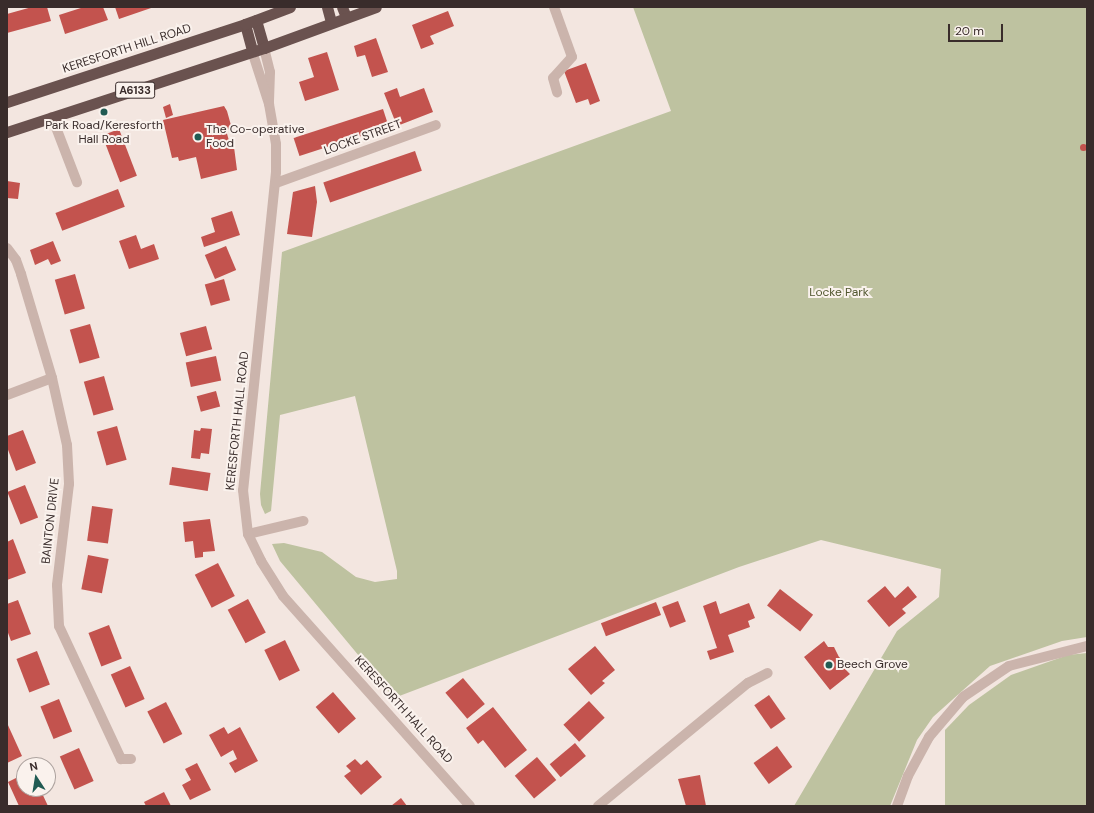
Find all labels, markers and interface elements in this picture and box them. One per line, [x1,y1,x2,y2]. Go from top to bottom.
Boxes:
scale bar [950,16,1005,42]
street label: KERESFORTH HILL ROAD [61,21,193,77]
text: 20 m [955,23,984,39]
road number: A6133 [115,81,155,99]
marker: Park Road/Keresforth Hall Road [99,107,109,117]
street label: LOCKE STREET [322,117,404,159]
place label: Park Road/Keresforth Hall Road [45,119,163,147]
place label: The Co-operative Food [206,123,305,151]
marker: The Co-operative Food [193,132,203,142]
park label: Locke Park [809,286,869,300]
street label: KERESFORTH HALL ROAD [224,351,252,491]
street label: BAINTON DRIVE [39,477,63,565]
street label: KERESFORTH HALL ROAD [351,653,455,767]
place label: Beech Grove [837,658,908,672]
marker: Beech Grove [824,660,834,670]
north arrow [16,757,56,797]
text: N [28,759,39,774]

